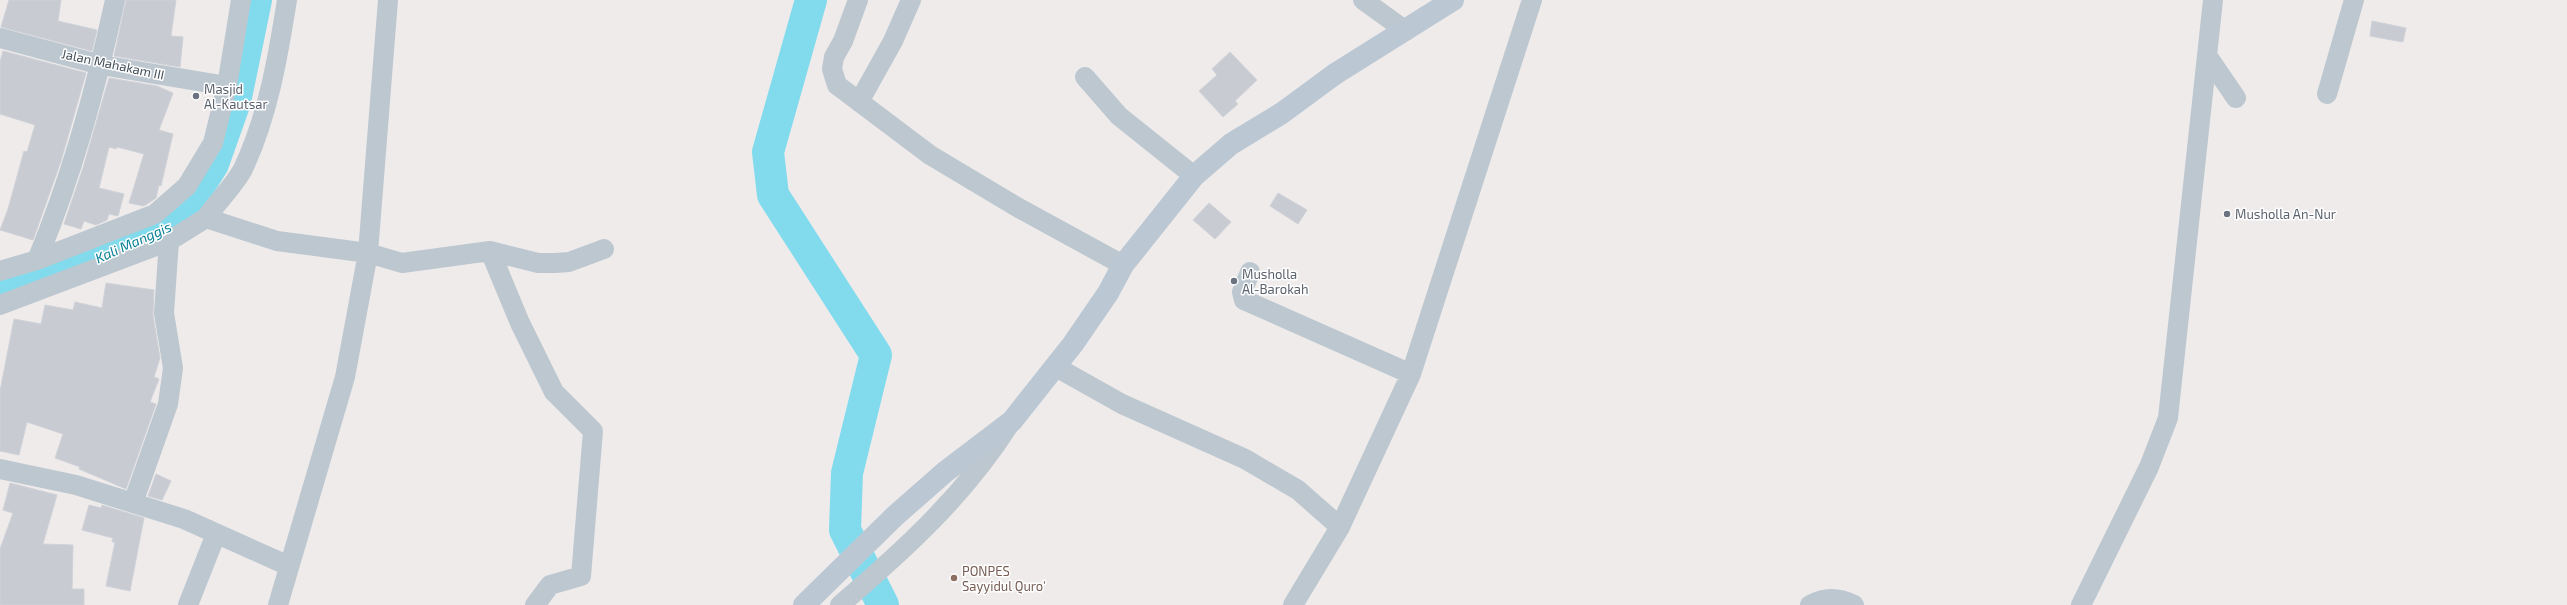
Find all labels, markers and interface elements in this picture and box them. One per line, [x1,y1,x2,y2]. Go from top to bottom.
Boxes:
street label: Jalan Mahakam III [60,45,166,83]
place label: Masjid Al-Kautsar [204,81,268,112]
marker: Masjid Al-Kautsar [191,91,201,101]
place label: Musholla An-Nur [2235,206,2336,222]
marker: Musholla An-Nur [2222,209,2232,219]
water label: Kali Manggis [92,218,174,266]
place label: Musholla Al-Barokah [1242,266,1308,297]
marker: Musholla Al-Barokah [1229,276,1239,286]
place label: PONPES Sayyidul Quro' [962,563,1046,594]
marker: PONPES Sayyidul Quro' [949,573,959,583]

